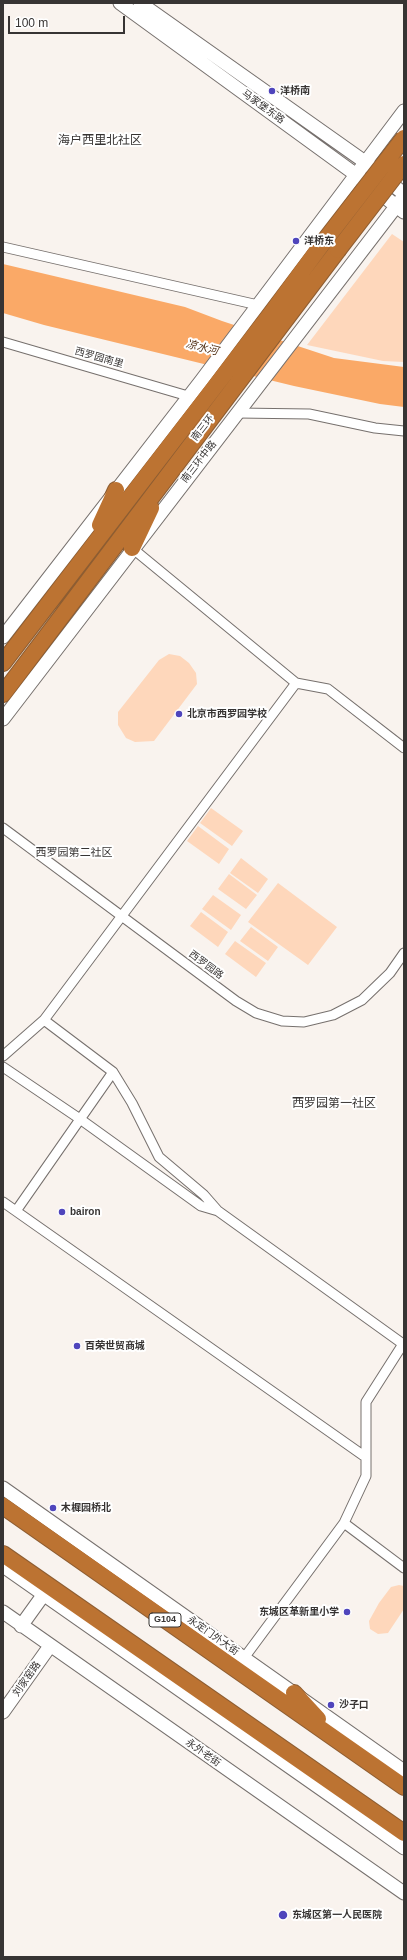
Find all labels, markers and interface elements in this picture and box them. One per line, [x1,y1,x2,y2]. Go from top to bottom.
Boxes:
scale bar [10,8,127,34]
text: 100 m [15,16,48,30]
place label: 洋桥南 [280,85,310,97]
marker: 洋桥南 [267,86,277,96]
street label: 马家堡东路 [239,87,287,127]
district label: 海户西里北社区 [58,134,142,148]
place label: 洋桥东 [304,235,334,247]
marker: 洋桥东 [291,236,301,246]
water label: 凉水河 [184,338,220,358]
street label: 西罗园南里 [73,345,125,371]
street label: 南三环 [189,412,217,444]
street label: 南三环中路 [179,439,219,485]
place label: 北京市西罗园学校 [187,708,267,720]
marker: 北京市西罗园学校 [174,709,184,719]
district label: 西罗园第二社区 [36,846,112,860]
street label: 西罗园路 [186,948,226,982]
district label: 西罗园第一社区 [292,1097,376,1111]
place label: bairon [70,1206,101,1218]
marker: bairon [57,1207,67,1217]
place label: 百荣世贸商城 [85,1340,145,1352]
marker: 百荣世贸商城 [72,1341,82,1351]
place label: 木樨园桥北 [61,1502,111,1514]
marker: 木樨园桥北 [48,1503,58,1513]
place label: 东城区革新里小学 [259,1606,339,1618]
marker: 东城区革新里小学 [342,1607,352,1617]
road number: G104 [149,1613,181,1627]
street label: 永定门外大街 [185,1614,241,1658]
street label: 刘家窑路 [11,1659,43,1699]
place label: 沙子口 [339,1699,369,1711]
marker: 沙子口 [326,1700,336,1710]
street label: 永外老街 [183,1737,223,1769]
marker: 东城区第一人民医院 [277,1909,289,1921]
place label: 东城区第一人民医院 [292,1909,382,1921]

